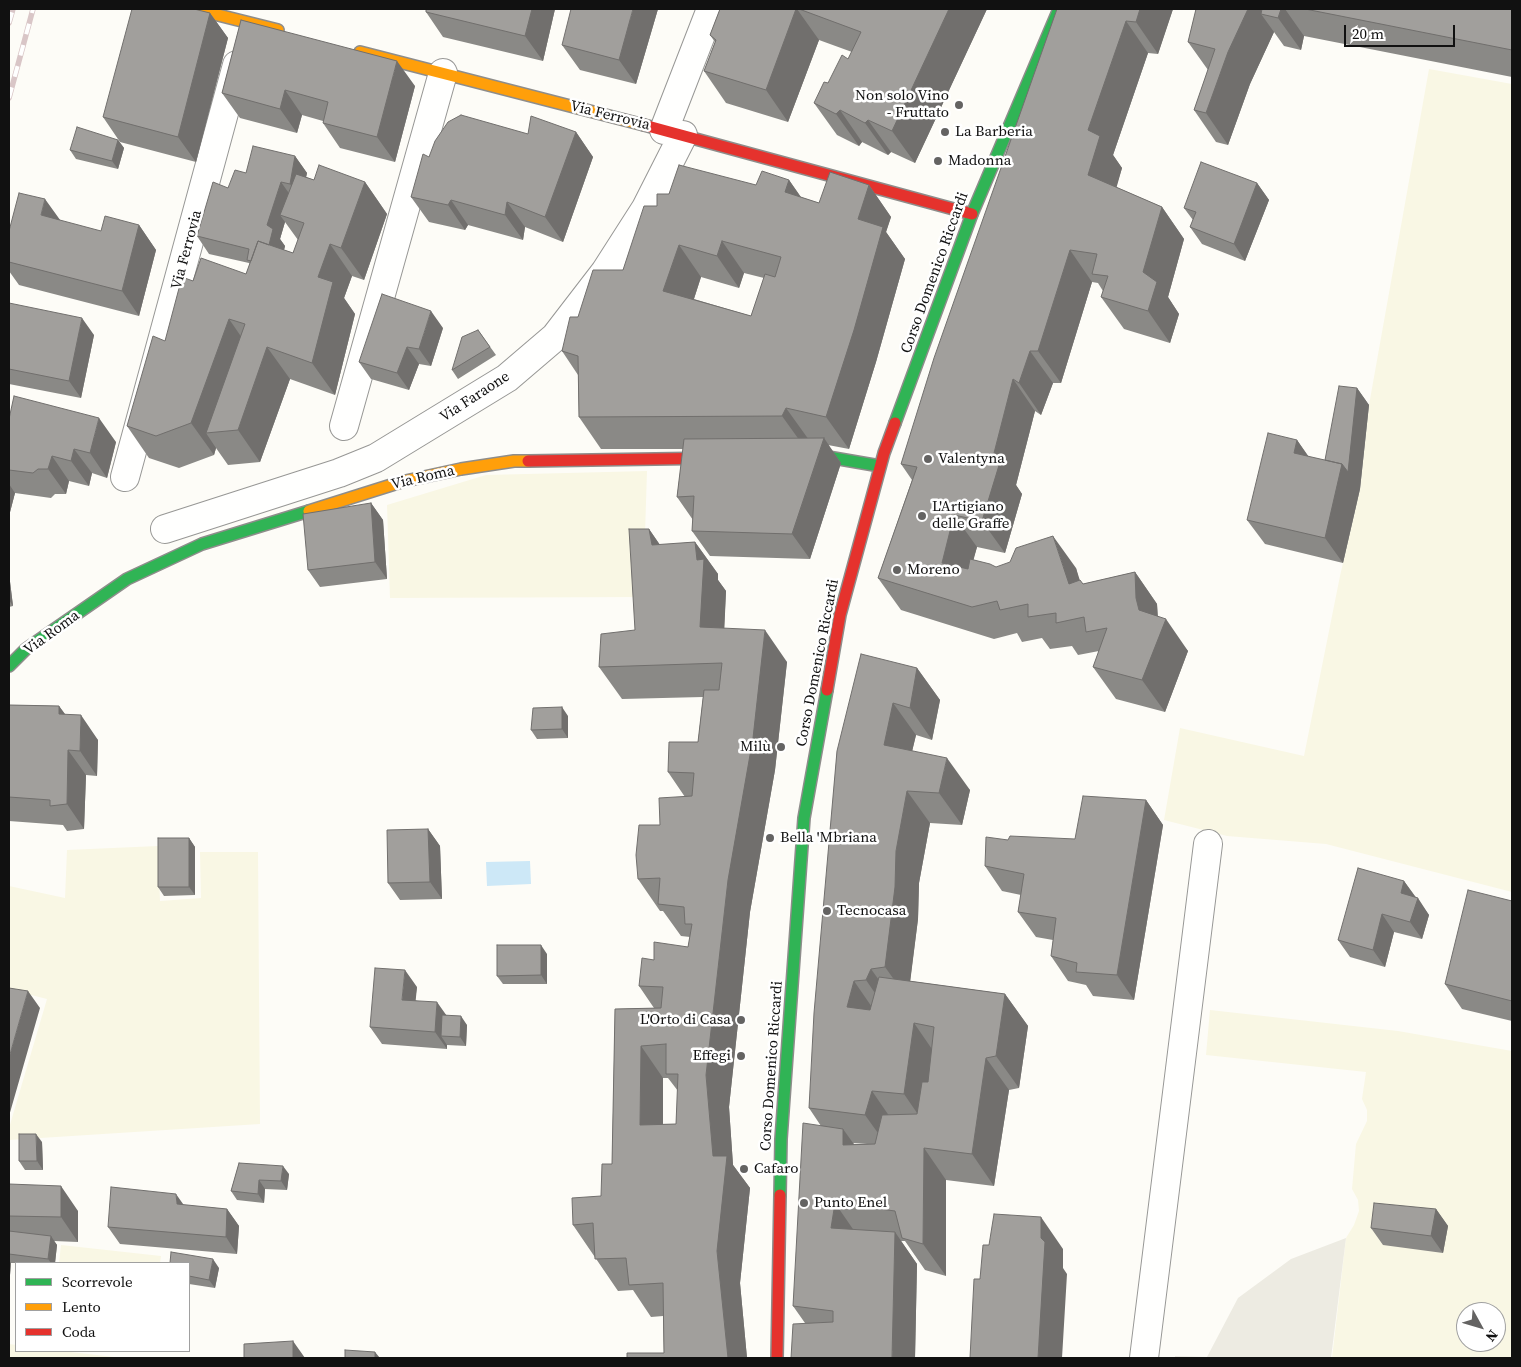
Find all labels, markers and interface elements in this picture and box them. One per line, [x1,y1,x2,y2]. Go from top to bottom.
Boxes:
scale bar [1346,15,1457,47]
text: 20 m [1352,23,1384,44]
place label: Non solo Vino - Fruttato [855,87,949,122]
street label: Via Ferrovia [568,97,652,135]
marker: Non solo Vino - Fruttato [953,99,965,111]
place label: La Barberia [955,123,1033,141]
marker: La Barberia [939,126,951,138]
place label: Madonna [948,152,1011,170]
marker: Madonna [932,155,944,167]
street label: Corso Domenico Riccardi [897,190,973,356]
street label: Via Ferrovia [168,208,206,292]
street label: Via Faraone [437,368,513,426]
place label: Valentyna [938,450,1005,468]
marker: Valentyna [922,453,934,465]
street label: Via Roma [390,462,456,494]
place label: L'Artigiano delle Graffe [932,498,1009,533]
marker: L'Artigiano delle Graffe [916,510,928,522]
place label: Moreno [907,561,960,579]
marker: Moreno [891,564,903,576]
street label: Corso Domenico Riccardi [793,578,843,748]
street label: Via Roma [21,607,83,659]
place label: Milù [740,738,771,756]
marker: Milù [775,741,787,753]
place label: Bella 'Mbriana [780,829,877,847]
marker: Bella 'Mbriana [764,832,776,844]
place label: Tecnocasa [837,902,906,920]
marker: Tecnocasa [821,905,833,917]
street label: Corso Domenico Riccardi [757,980,787,1152]
place label: L'Orto di Casa [640,1011,731,1029]
marker: L'Orto di Casa [735,1014,747,1026]
place label: Effegi [692,1047,731,1065]
marker: Effegi [735,1050,747,1062]
place label: Cafaro [754,1160,798,1178]
marker: Cafaro [738,1163,750,1175]
place label: Punto Enel [814,1194,887,1212]
marker: Punto Enel [798,1197,810,1209]
legend [15,1262,190,1352]
text: Scorrevole [62,1271,133,1292]
text: Lento [62,1296,101,1317]
north arrow [1456,1302,1506,1352]
text: Coda [62,1321,96,1342]
text: N [1481,1326,1503,1346]

